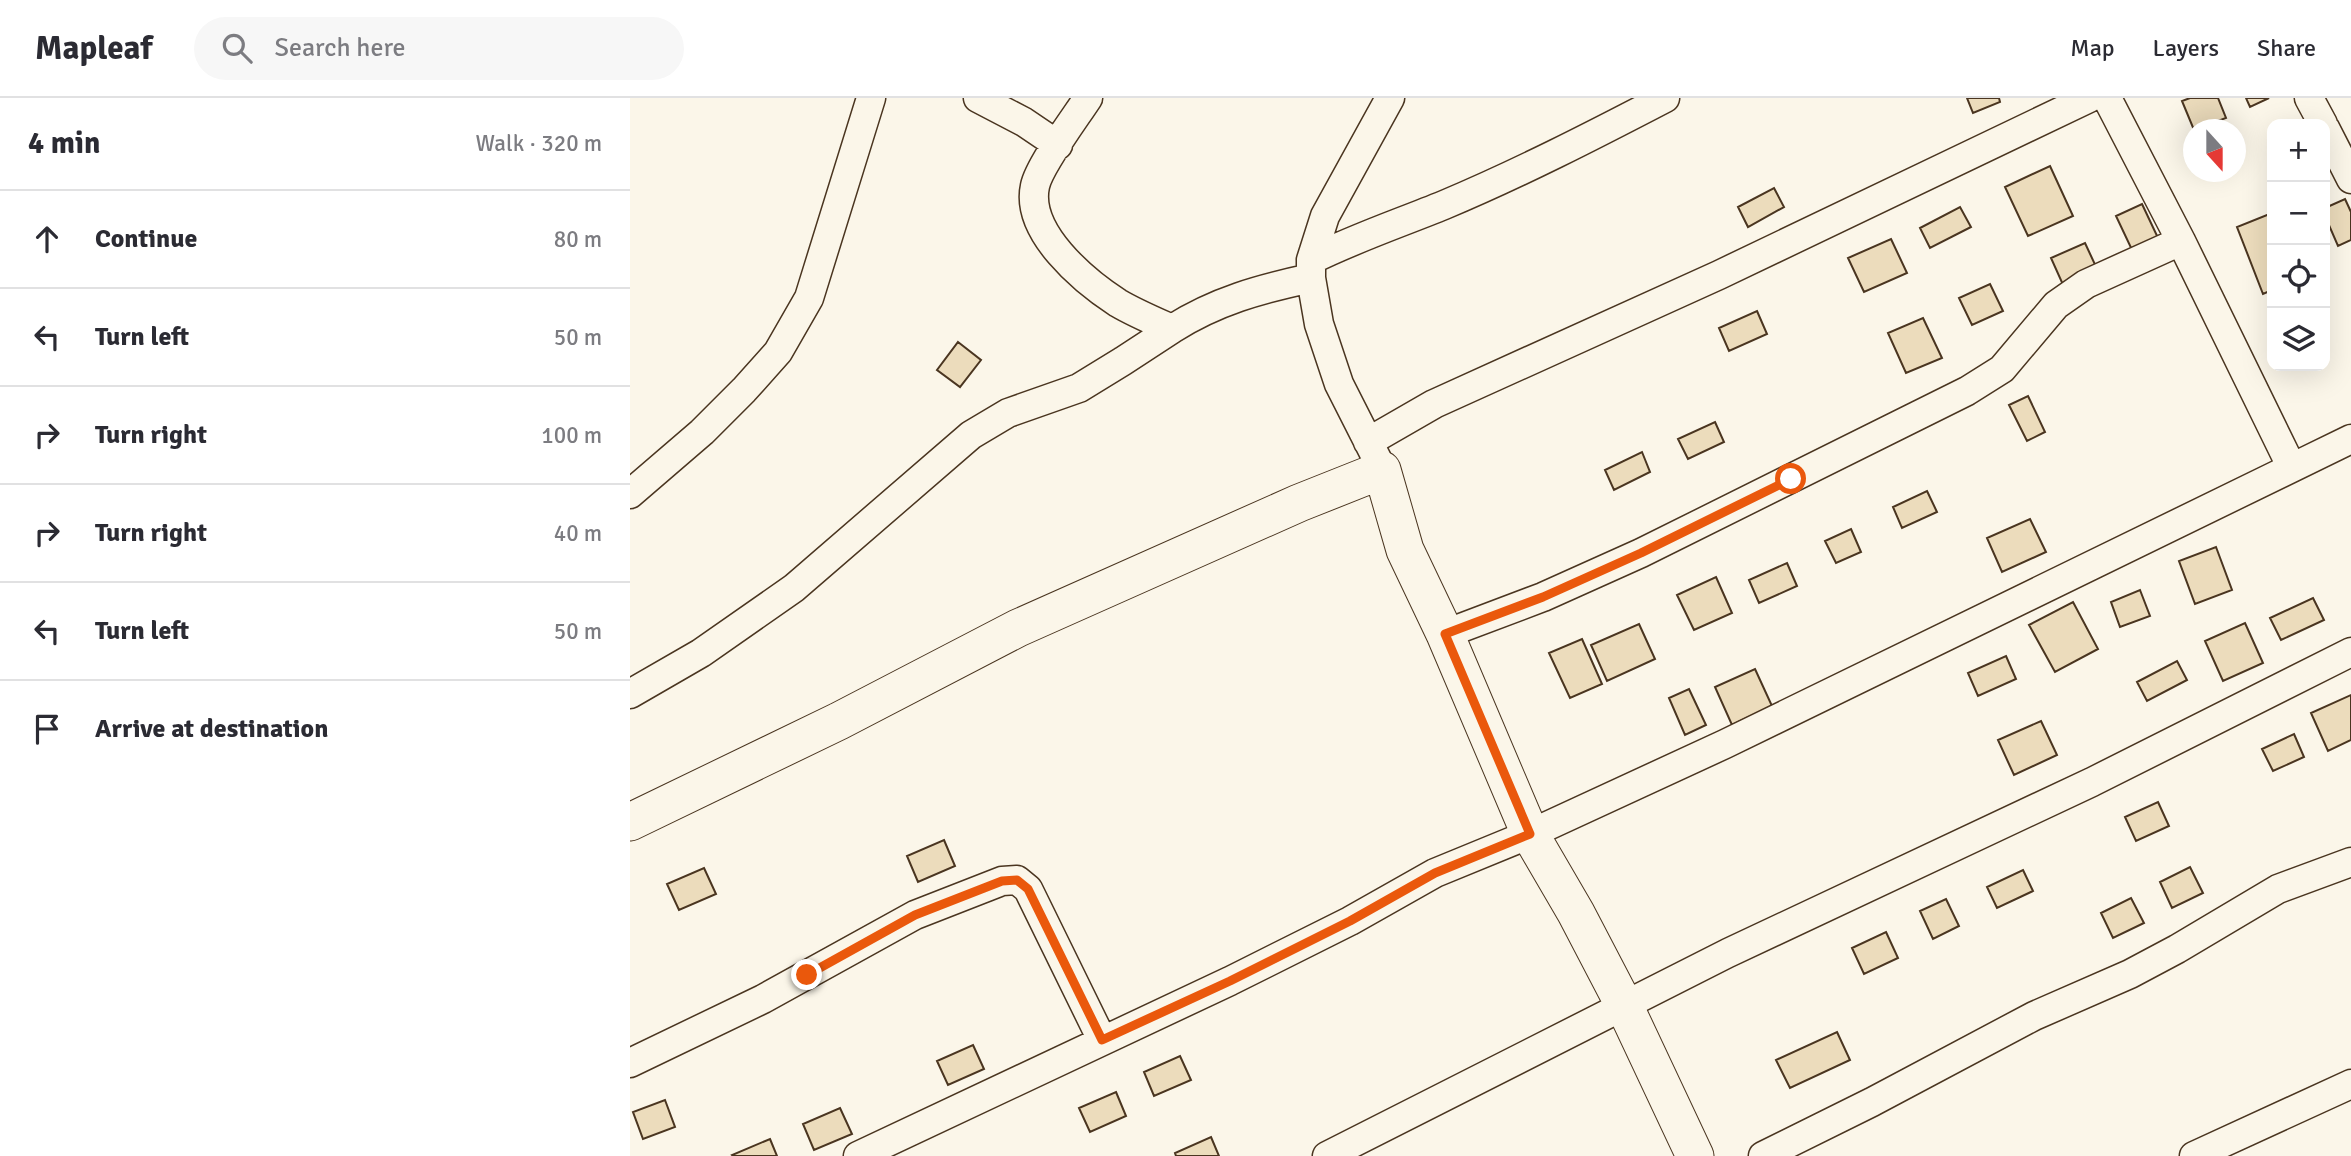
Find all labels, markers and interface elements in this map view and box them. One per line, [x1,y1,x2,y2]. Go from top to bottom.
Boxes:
search box [194,17,684,80]
text: Mapleaf [35,28,152,69]
icon: search [218,29,256,67]
text: Search here [274,32,406,64]
text: Map [2070,33,2115,63]
text: Layers [2153,33,2219,63]
text: Share [2257,33,2316,63]
north arrow [2183,119,2246,182]
map controls [2267,119,2330,371]
button: + [2267,119,2330,182]
text: 4 min [28,125,100,162]
text: Walk · 320 m [476,129,602,158]
button: − [2267,182,2330,245]
icon: ahead [28,220,66,258]
text: Continue [95,223,197,255]
text: 80 m [554,225,602,254]
button: locate [2267,245,2330,308]
button: layers [2267,308,2330,371]
icon: left [28,318,66,356]
text: Turn left [95,321,189,353]
text: 50 m [554,323,602,352]
icon: right [28,416,66,454]
text: Turn right [95,419,207,451]
text: 100 m [541,421,602,450]
route start [1775,463,1806,494]
icon: right [28,514,66,552]
text: Turn right [95,517,207,549]
text: 40 m [554,519,602,548]
icon: left [28,612,66,650]
text: Turn left [95,615,189,647]
text: 50 m [554,617,602,646]
icon: arrive [28,710,66,748]
text: Arrive at destination [95,713,328,745]
route end [791,959,822,990]

